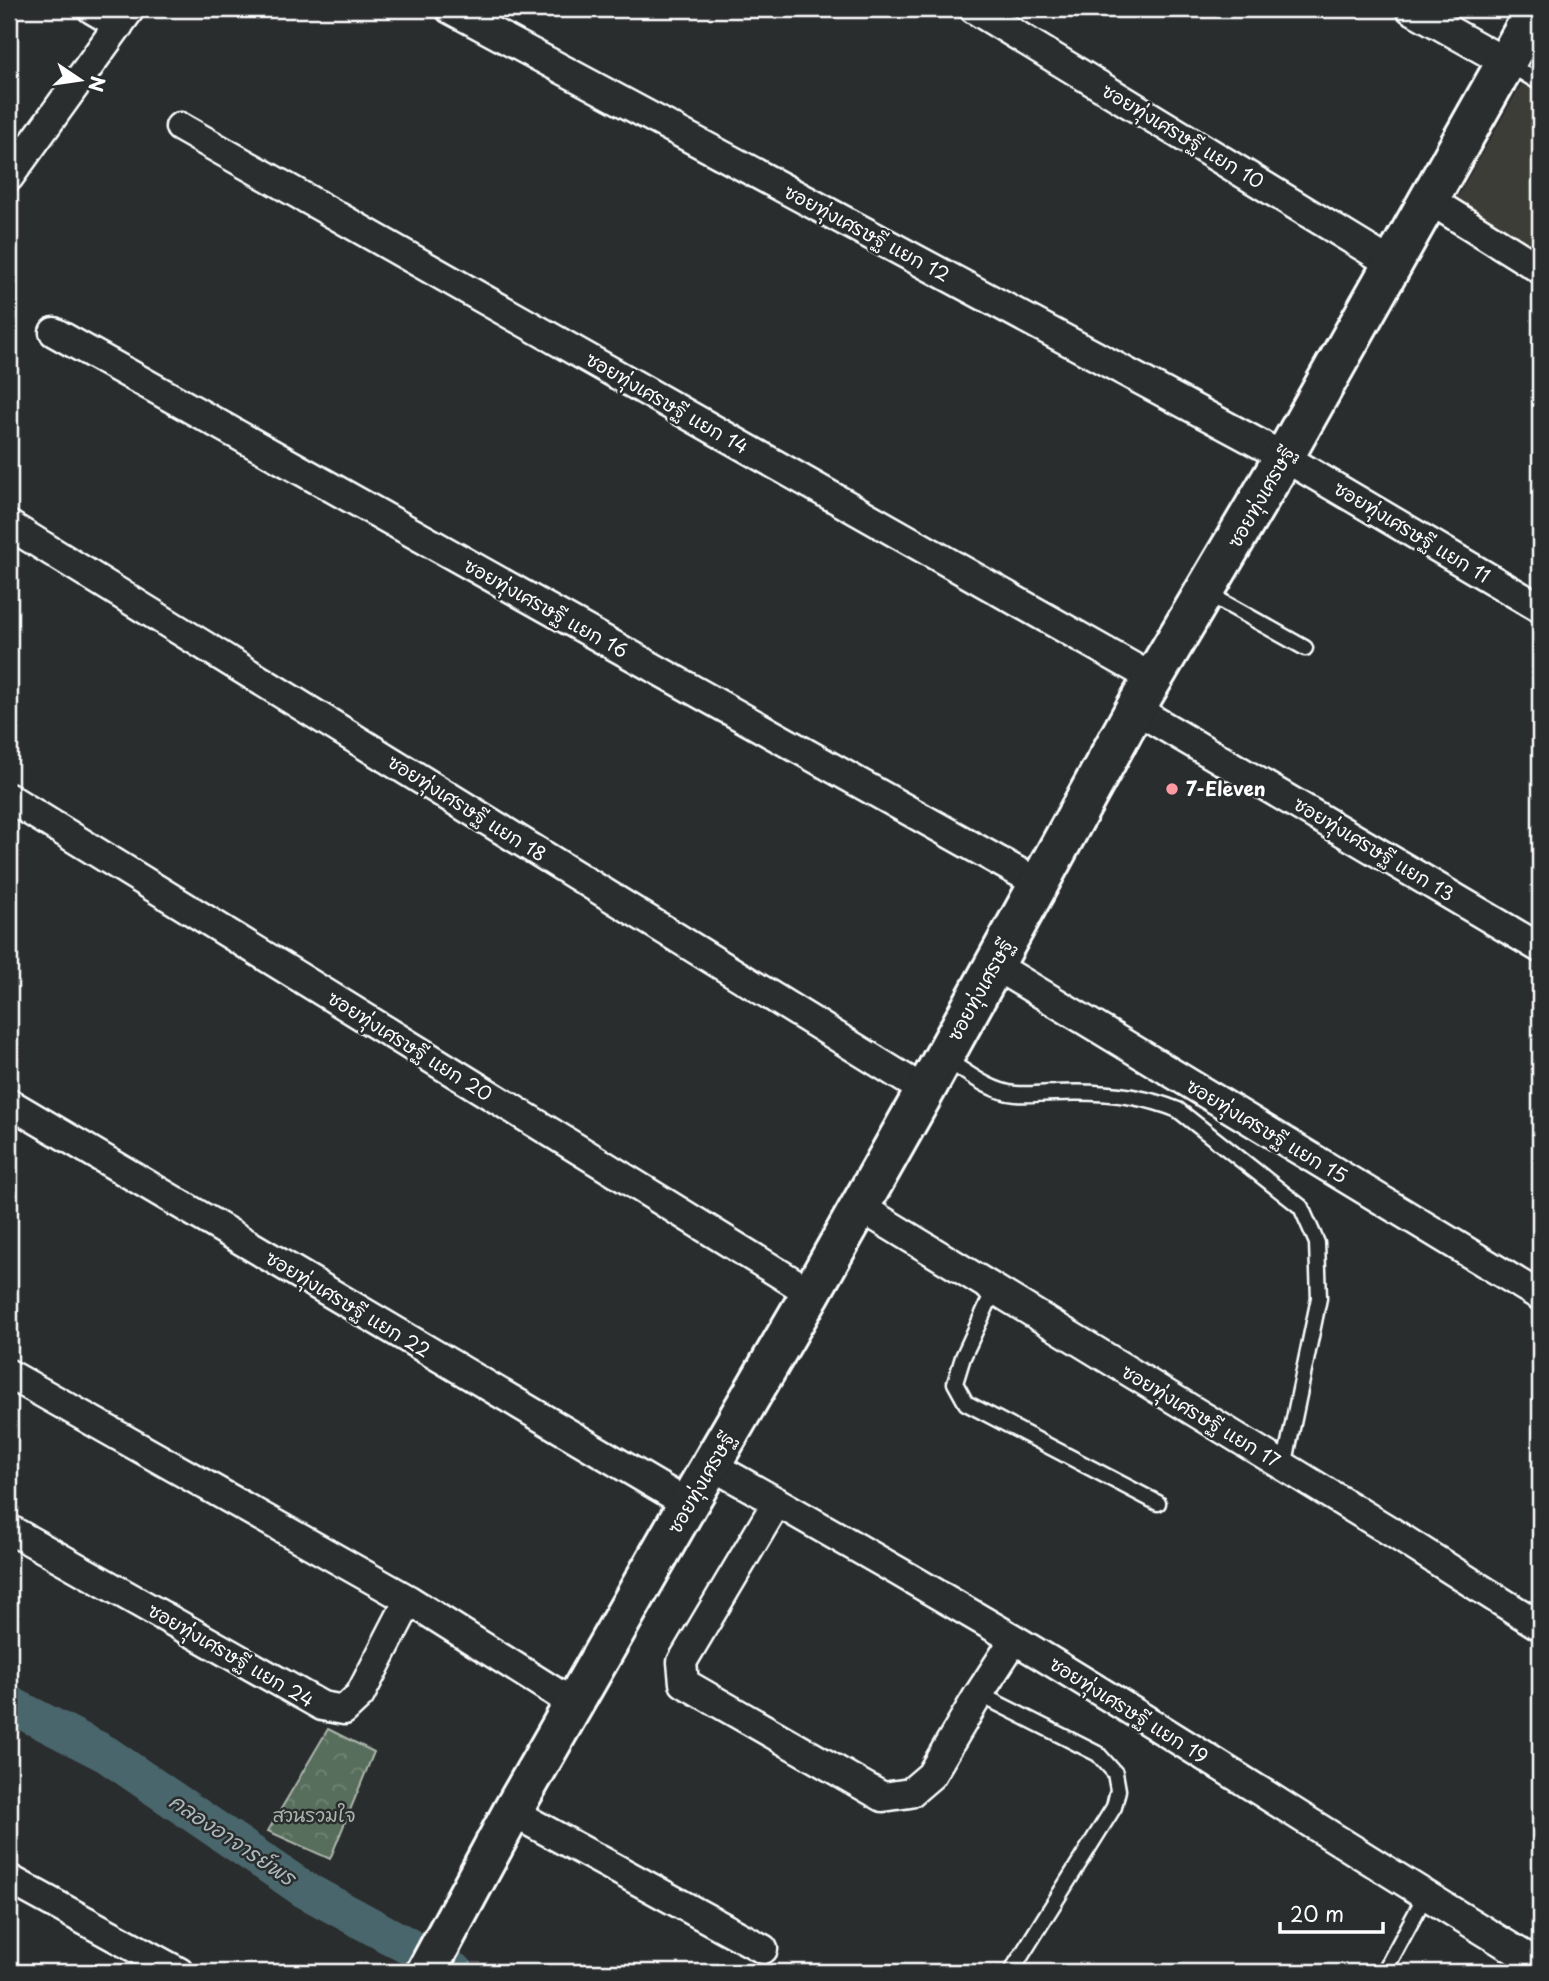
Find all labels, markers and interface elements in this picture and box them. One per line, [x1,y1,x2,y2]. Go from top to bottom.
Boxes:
north arrow [46,46,116,116]
text: N [82,74,113,95]
street label: ซอยทุ่งเศรษฐี แยก 10 [1096,76,1270,196]
street label: ซอยทุ่งเศรษฐี แยก 12 [779,177,955,289]
street label: ซอยทุ่งเศรษฐี แยก 14 [580,344,754,462]
street label: ซอยทุ่งเศรษฐี [1220,441,1302,553]
street label: ซอยทุ่งเศรษฐี แยก 11 [1328,473,1496,591]
street label: ซอยทุ่งเศรษฐี แยก 16 [458,550,634,666]
street label: ซอยทุ่งเศรษฐี แยก 18 [382,747,552,869]
place label: 7-Eleven [1186,774,1266,802]
marker: 7-Eleven [1164,781,1180,797]
street label: ซอยทุ่งเศรษฐี แยก 13 [1288,789,1460,909]
street label: ซอยทุ่งเศรษฐี [940,933,1020,1047]
street label: ซอยทุ่งเศรษฐี แยก 20 [322,983,498,1109]
street label: ซอยทุ่งเศรษฐี แยก 15 [1181,1071,1353,1191]
street label: ซอยทุ่งเศรษฐี แยก 22 [260,1243,436,1365]
street label: ซอยทุ่งเศรษฐี แยก 17 [1116,1357,1286,1475]
street label: ซอยทุ่งเศรษฐี [660,1427,742,1539]
street label: ซอยทุ่งเศรษฐี แยก 24 [142,1595,320,1715]
street label: ซอยทุ่งเศรษฐี แยก 19 [1044,1649,1214,1771]
water label: คลองอาจารย์พร [164,1784,305,1894]
park label: สวนรวมใจ [273,1800,355,1828]
scale bar [1280,1890,1383,1934]
text: 20 m [1290,1897,1344,1929]

